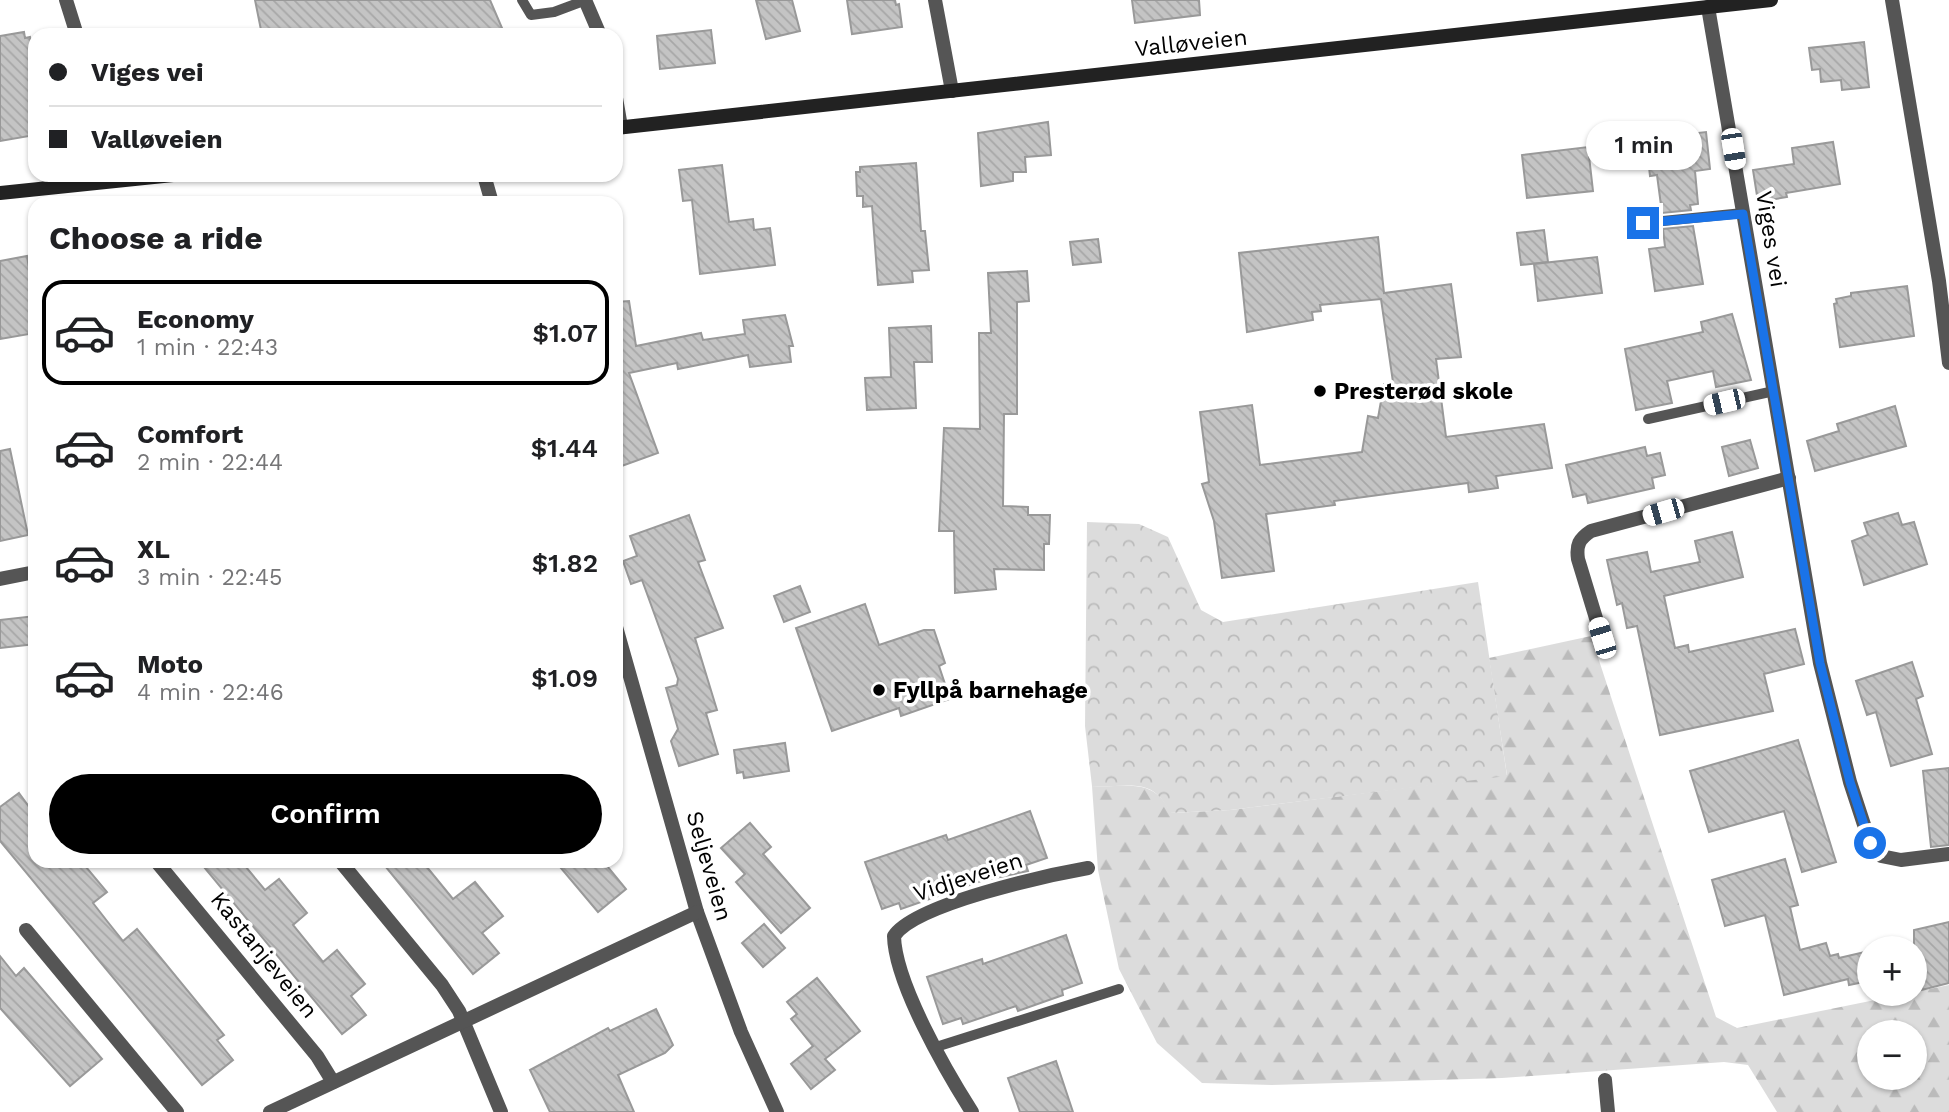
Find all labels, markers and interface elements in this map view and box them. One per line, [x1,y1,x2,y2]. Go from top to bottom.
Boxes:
street label: Valløveien [1133,24,1249,62]
text: Viges vei [91,57,204,87]
callout: 1 min [1585,122,1701,170]
text: Valløveien [91,124,223,154]
car [1720,127,1747,171]
text: 1 min [1614,132,1674,159]
street label: Viges vei [1750,189,1792,289]
route end [1627,207,1659,239]
text: Choose a ride [49,219,263,257]
icon: car [53,301,116,364]
text: Economy [137,304,254,334]
text: $1.07 [532,318,598,348]
text: 1 min · 22:43 [137,334,278,361]
place label: Presterød skole [1334,378,1513,405]
marker: Presterød skole [1312,383,1328,399]
car [1702,387,1747,417]
icon: car [53,416,116,479]
text: Comfort [137,419,243,449]
text: $1.44 [531,433,598,463]
text: 2 min · 22:44 [137,449,283,476]
car [1640,496,1687,528]
icon: car [53,531,116,594]
text: XL [137,534,170,564]
text: $1.82 [532,548,598,578]
text: 3 min · 22:45 [137,564,282,591]
car [1586,615,1619,661]
icon: car [53,646,116,709]
text: Moto [137,649,203,679]
text: $1.09 [531,663,598,693]
place label: Fyllpå barnehage [893,677,1088,704]
text: 4 min · 22:46 [137,679,284,706]
marker: Fyllpå barnehage [871,682,887,698]
button: Confirm [49,774,602,854]
street label: Seljeveien [680,808,738,924]
route start [1854,827,1886,859]
street label: Vidjeveien [910,847,1026,907]
street label: Kastanjeveien [205,886,323,1024]
map controls [1857,936,1927,1090]
button: + [1857,936,1927,1006]
button: − [1857,1020,1927,1090]

